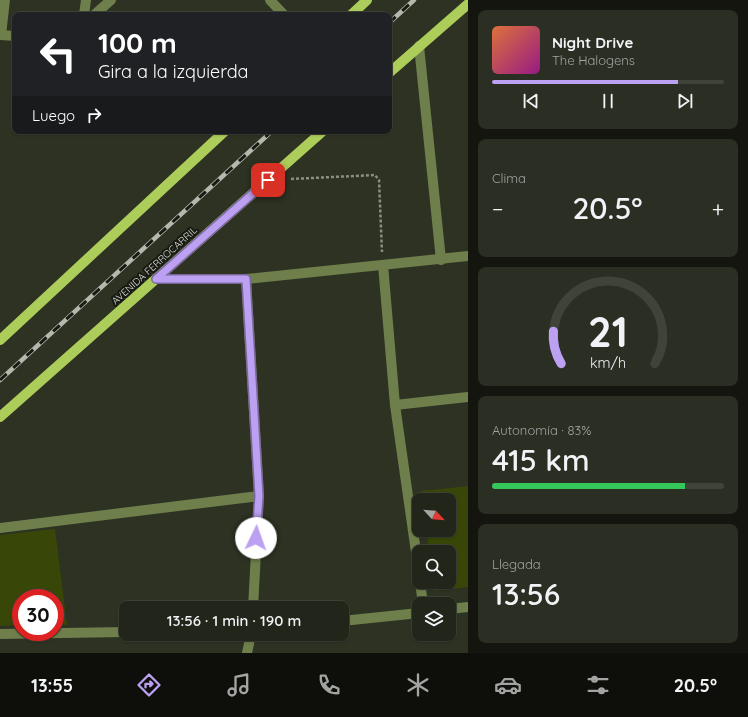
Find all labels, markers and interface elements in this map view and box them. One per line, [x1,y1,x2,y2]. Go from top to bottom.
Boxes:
text: 100 m [98,25,177,60]
icon: left [32,28,84,80]
text: Night Drive [552,33,633,52]
text: The Halogens [552,52,635,68]
text: Gira a la izquierda [98,60,249,83]
icon: previous [520,90,542,112]
icon: pause [597,90,619,112]
icon: next [674,90,696,112]
icon: right [83,104,105,126]
text: Luego [32,106,75,125]
pin [251,163,285,197]
icon: arrive [257,169,279,191]
text: Clima [492,170,526,186]
text: 20.5° [572,189,643,227]
text: − [492,195,503,223]
text: + [712,195,724,223]
street label: AVENIDA FERROCARRIL [109,223,200,307]
text: 21 [588,305,628,357]
text: km/h [590,354,626,372]
text: Autonomía · 83% [492,422,591,438]
text: 415 km [492,441,590,479]
north arrow [412,493,456,537]
map controls [412,493,456,641]
position arrow [235,517,277,559]
button: search [412,545,456,589]
text: Llegada [492,556,541,572]
text: 13:56 [492,575,560,613]
speed limit sign: 30 [12,589,64,641]
button: layers [412,597,456,641]
text: 13:56 · 1 min · 190 m [167,611,301,630]
icon: directions [135,671,163,699]
icon: music [225,671,253,699]
icon: phone [315,671,343,699]
icon: climate [404,671,432,699]
icon: car [494,671,522,699]
icon: filters [584,671,612,699]
text: 13:55 [31,674,73,697]
text: 20.5° [674,674,717,697]

